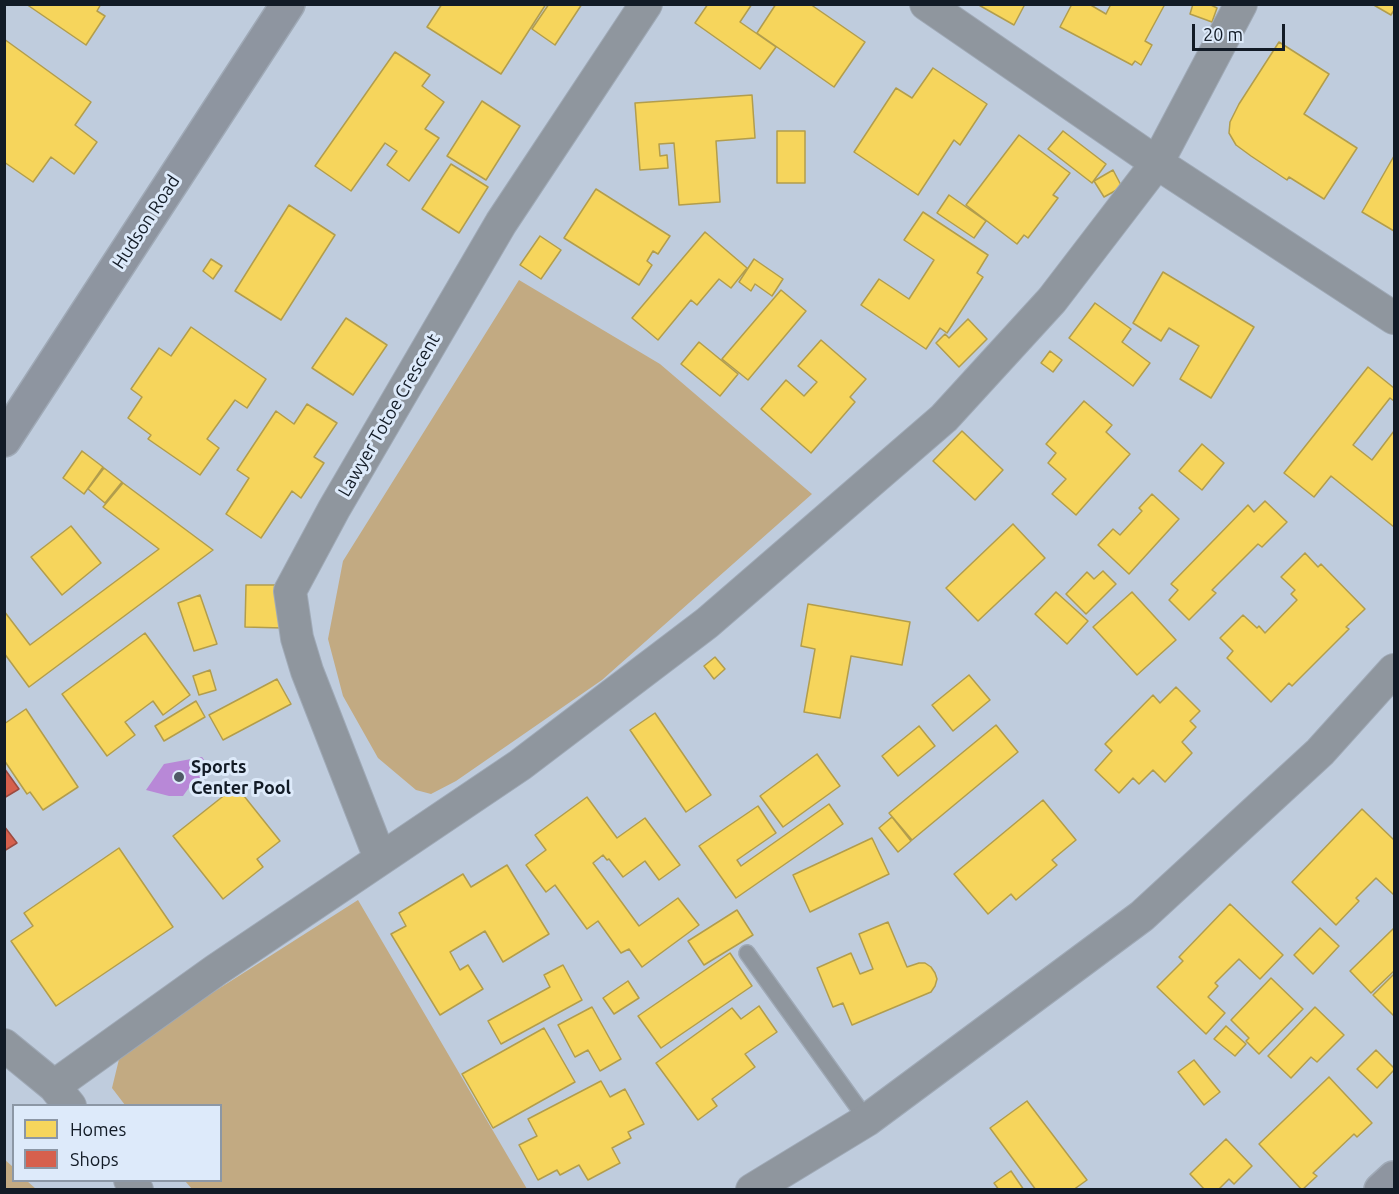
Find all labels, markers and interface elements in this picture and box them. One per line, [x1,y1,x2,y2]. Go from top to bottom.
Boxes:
scale bar [1195,12,1288,50]
text: 20 m [1203,24,1243,44]
street label: Hudson Road [108,171,184,273]
street label: Lawyer Totoe Crescent [333,330,445,500]
place label: Sports Center Pool [191,756,291,798]
marker: Sports Center Pool [172,770,186,784]
legend [12,1104,222,1182]
text: Homes [70,1119,126,1139]
text: Shops [70,1149,119,1169]

